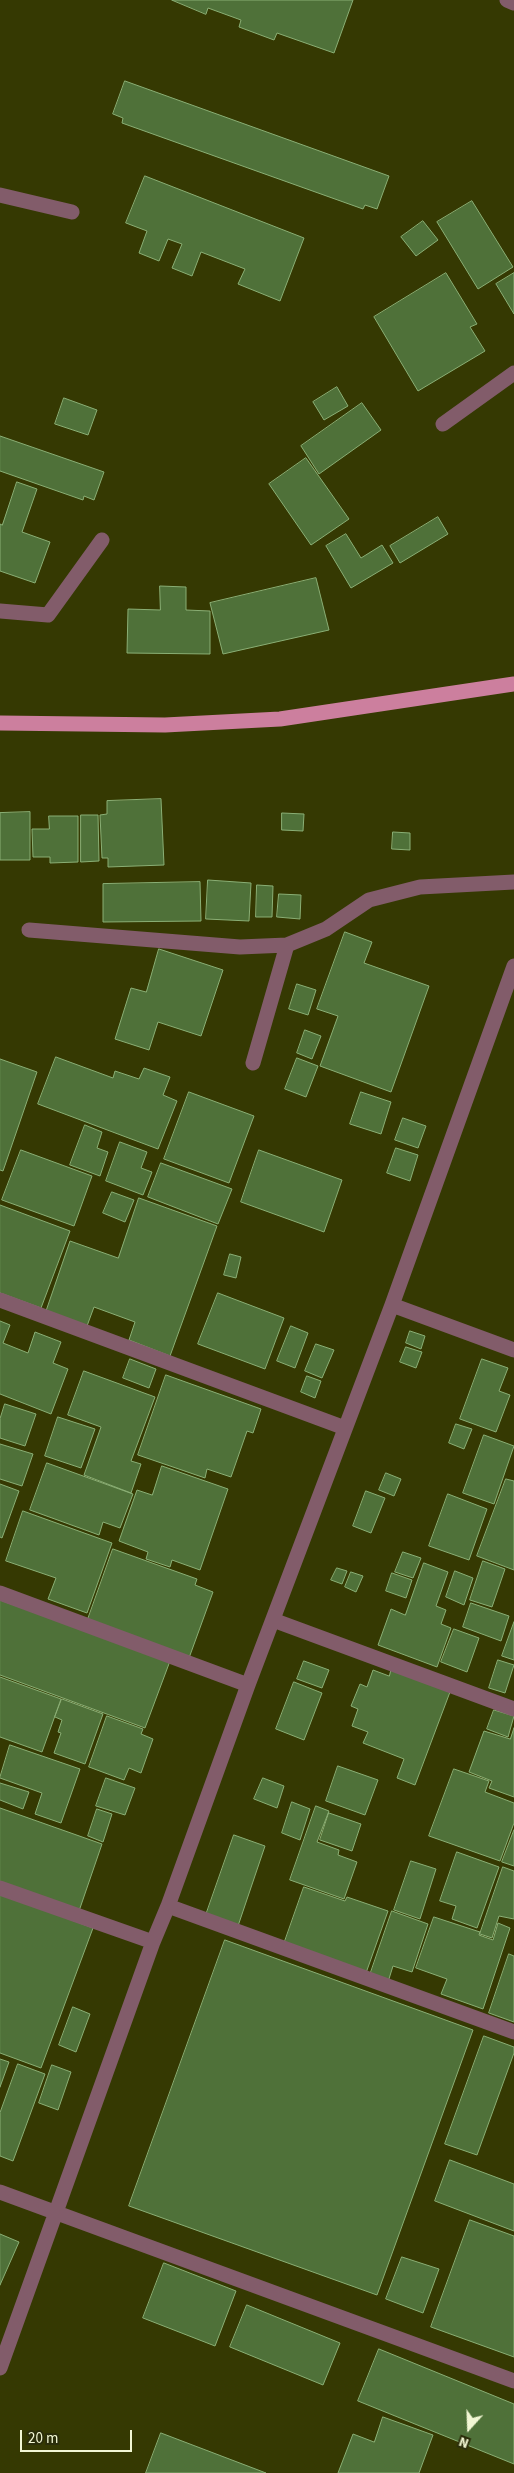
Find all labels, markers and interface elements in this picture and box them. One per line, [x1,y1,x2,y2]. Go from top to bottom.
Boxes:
north arrow [444,2403,494,2453]
scale bar [22,2420,135,2452]
text: 20 m [28,2428,58,2449]
text: N [456,2431,472,2453]

